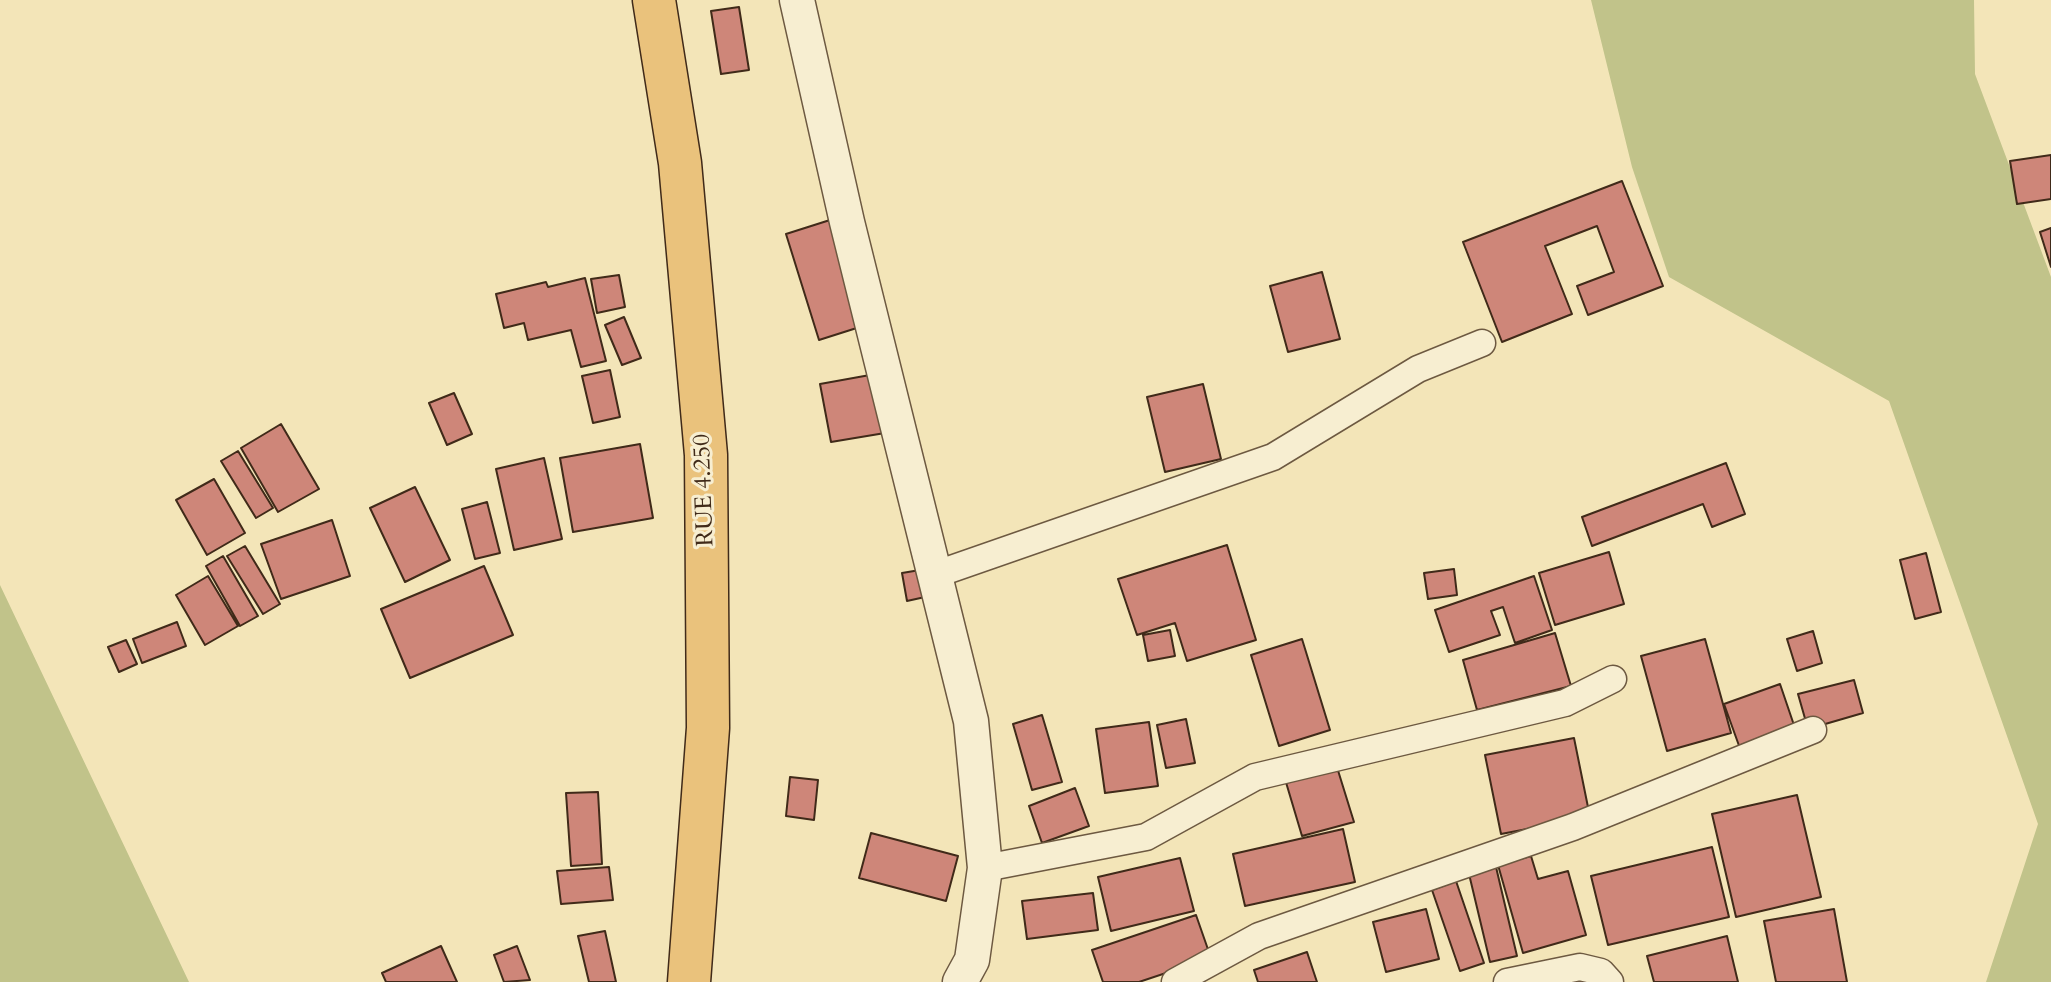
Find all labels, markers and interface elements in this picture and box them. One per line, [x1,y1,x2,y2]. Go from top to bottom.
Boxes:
street label: RUE 4.250 [689,433,721,547]

